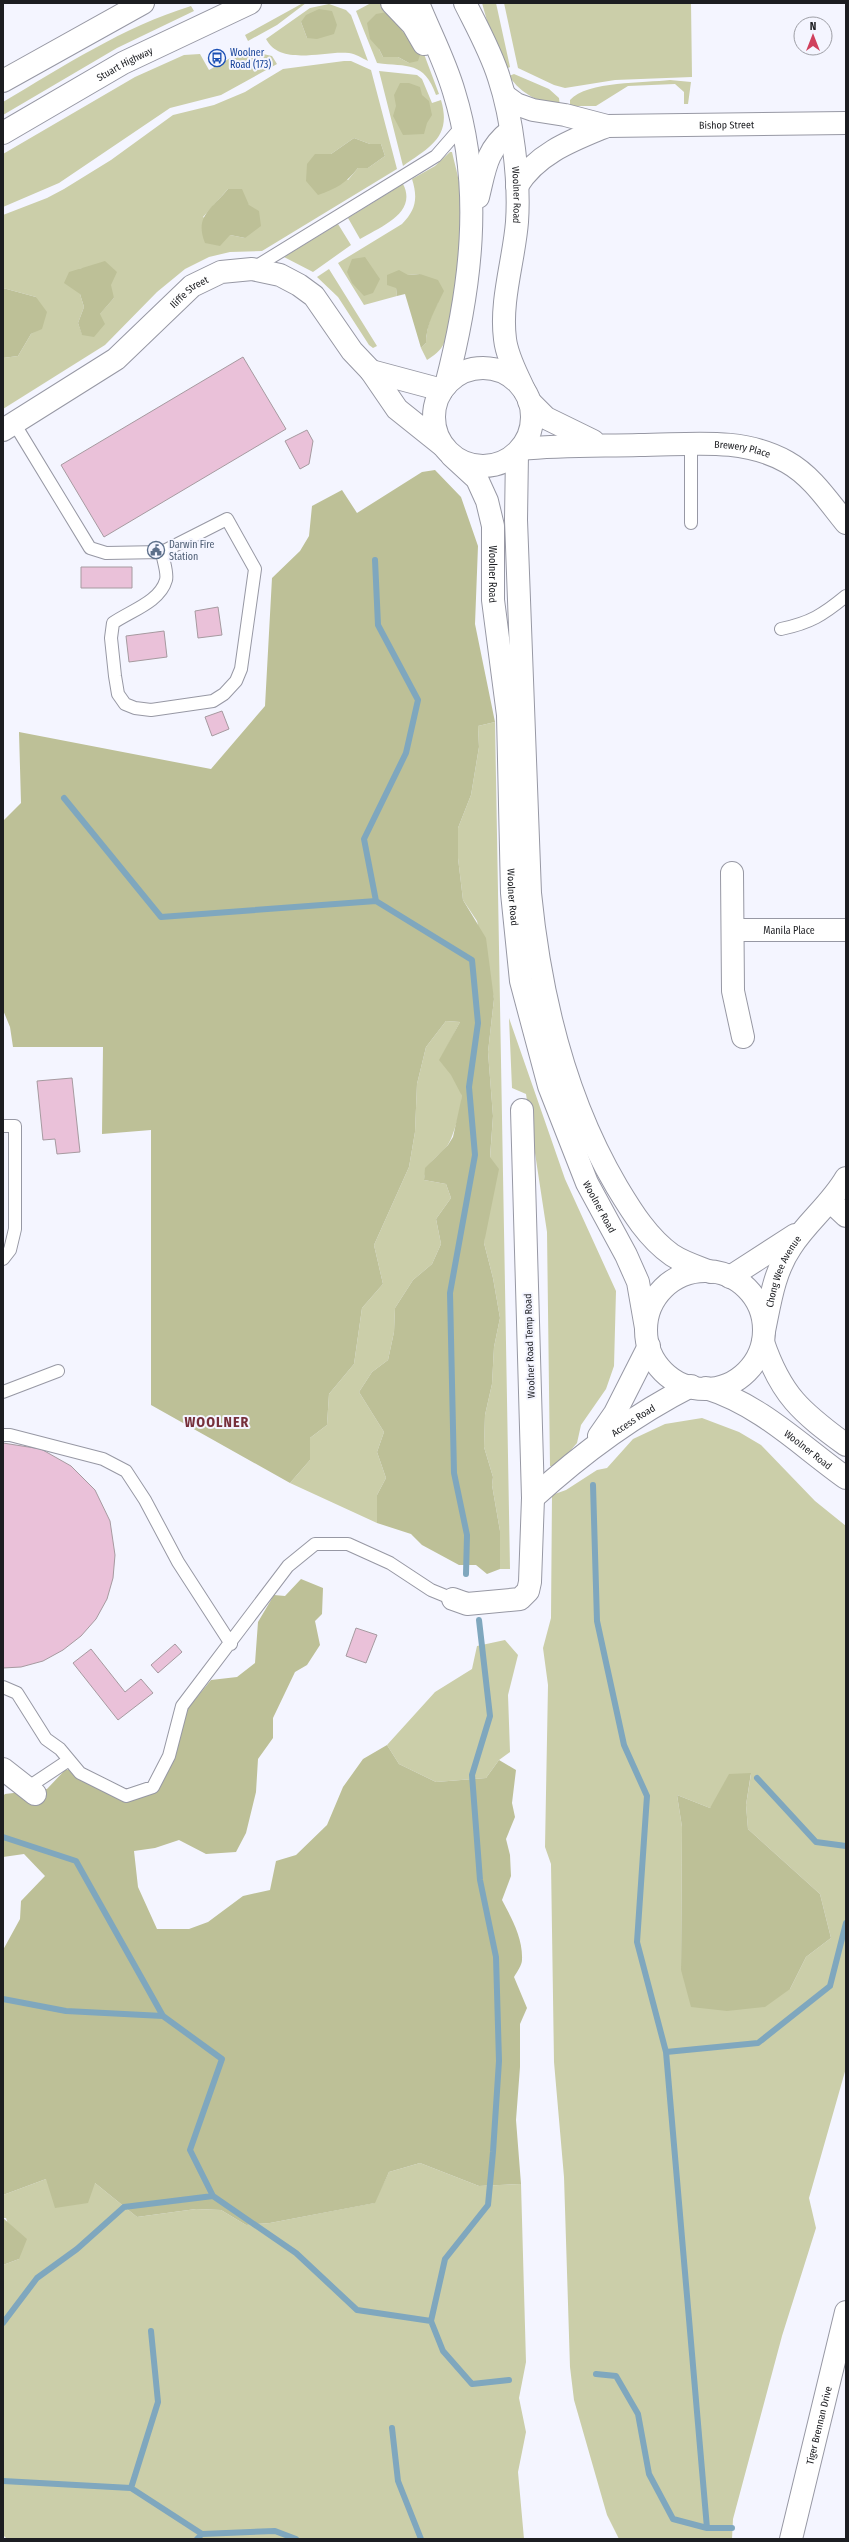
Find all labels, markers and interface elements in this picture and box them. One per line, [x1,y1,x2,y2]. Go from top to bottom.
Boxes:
north arrow [793,16,833,56]
text: N [810,20,816,33]
street label: Stuart Highway [95,45,155,84]
place label: Woolner Road (173) [230,47,271,71]
bus stop icon: Woolner Road (173) [207,48,227,68]
street label: Bishop Street [699,119,755,132]
street label: Woolner Road [509,166,523,224]
street label: Iliffe Street [168,274,211,311]
street label: Brewery Place [714,439,772,461]
place label: Darwin Fire Station [169,539,215,563]
public building icon: Darwin Fire Station [146,540,166,560]
street label: Woolner Road [486,545,498,604]
street label: Woolner Road [504,868,520,926]
street label: Manila Place [763,925,815,937]
street label: Woolner Road [580,1179,618,1235]
street label: Chong Wee Avenue [764,1233,804,1309]
street label: Woolner Road Temp Road [522,1293,538,1399]
street label: Access Road [609,1402,658,1439]
district label: WOOLNER [185,1414,249,1431]
street label: Woolner Road [781,1428,834,1473]
street label: Tiger Brennan Drive [804,2385,835,2466]

